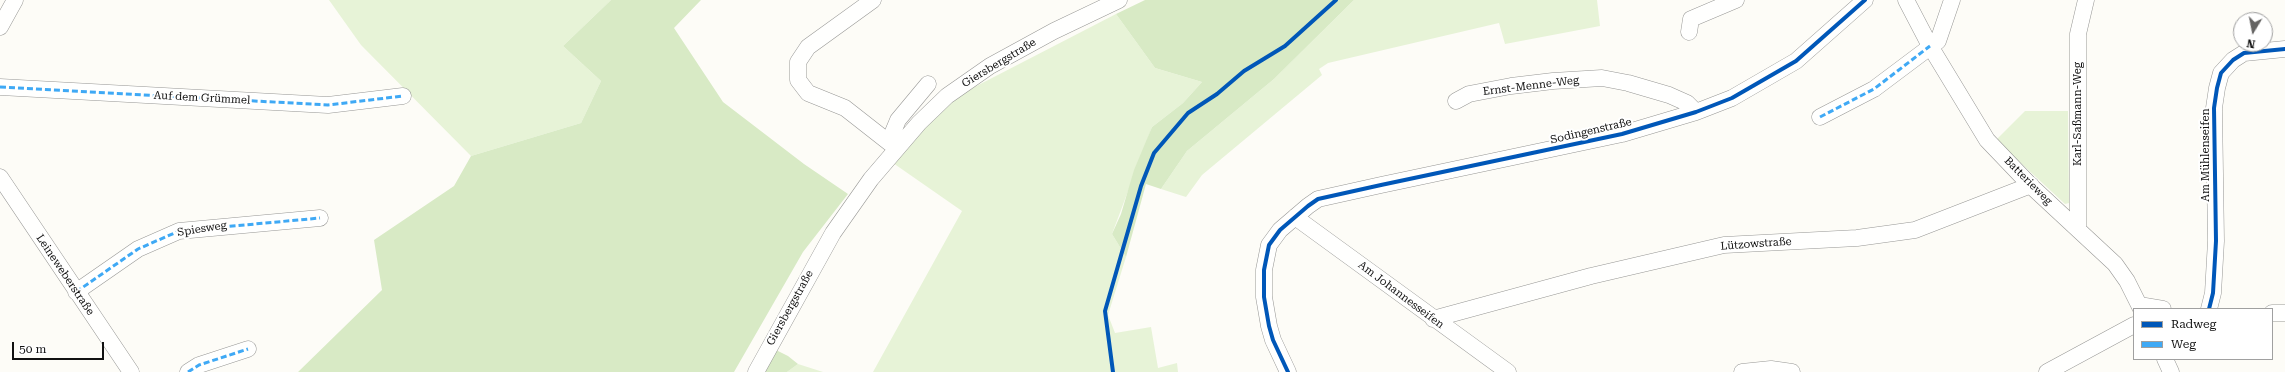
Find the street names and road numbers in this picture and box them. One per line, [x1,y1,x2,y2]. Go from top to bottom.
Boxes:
street label: Giersbergstraße [960,36,1038,90]
street label: Karl-Saßmann-Weg [2071,62,2085,166]
street label: Ernst-Menne-Weg [1482,74,1580,98]
street label: Auf dem Grümmel [153,89,251,107]
street label: Am Mühlenseifen [2199,108,2213,202]
street label: Sodingenstraße [1549,115,1633,147]
street label: Batterieweg [2001,154,2055,208]
street label: Spiesweg [176,219,228,239]
street label: Leineweberstraße [33,232,97,318]
street label: Lützowstraße [1720,235,1792,253]
street label: Am Johannesseifen [1356,258,1446,332]
street label: Giersbergstraße [764,268,816,348]

